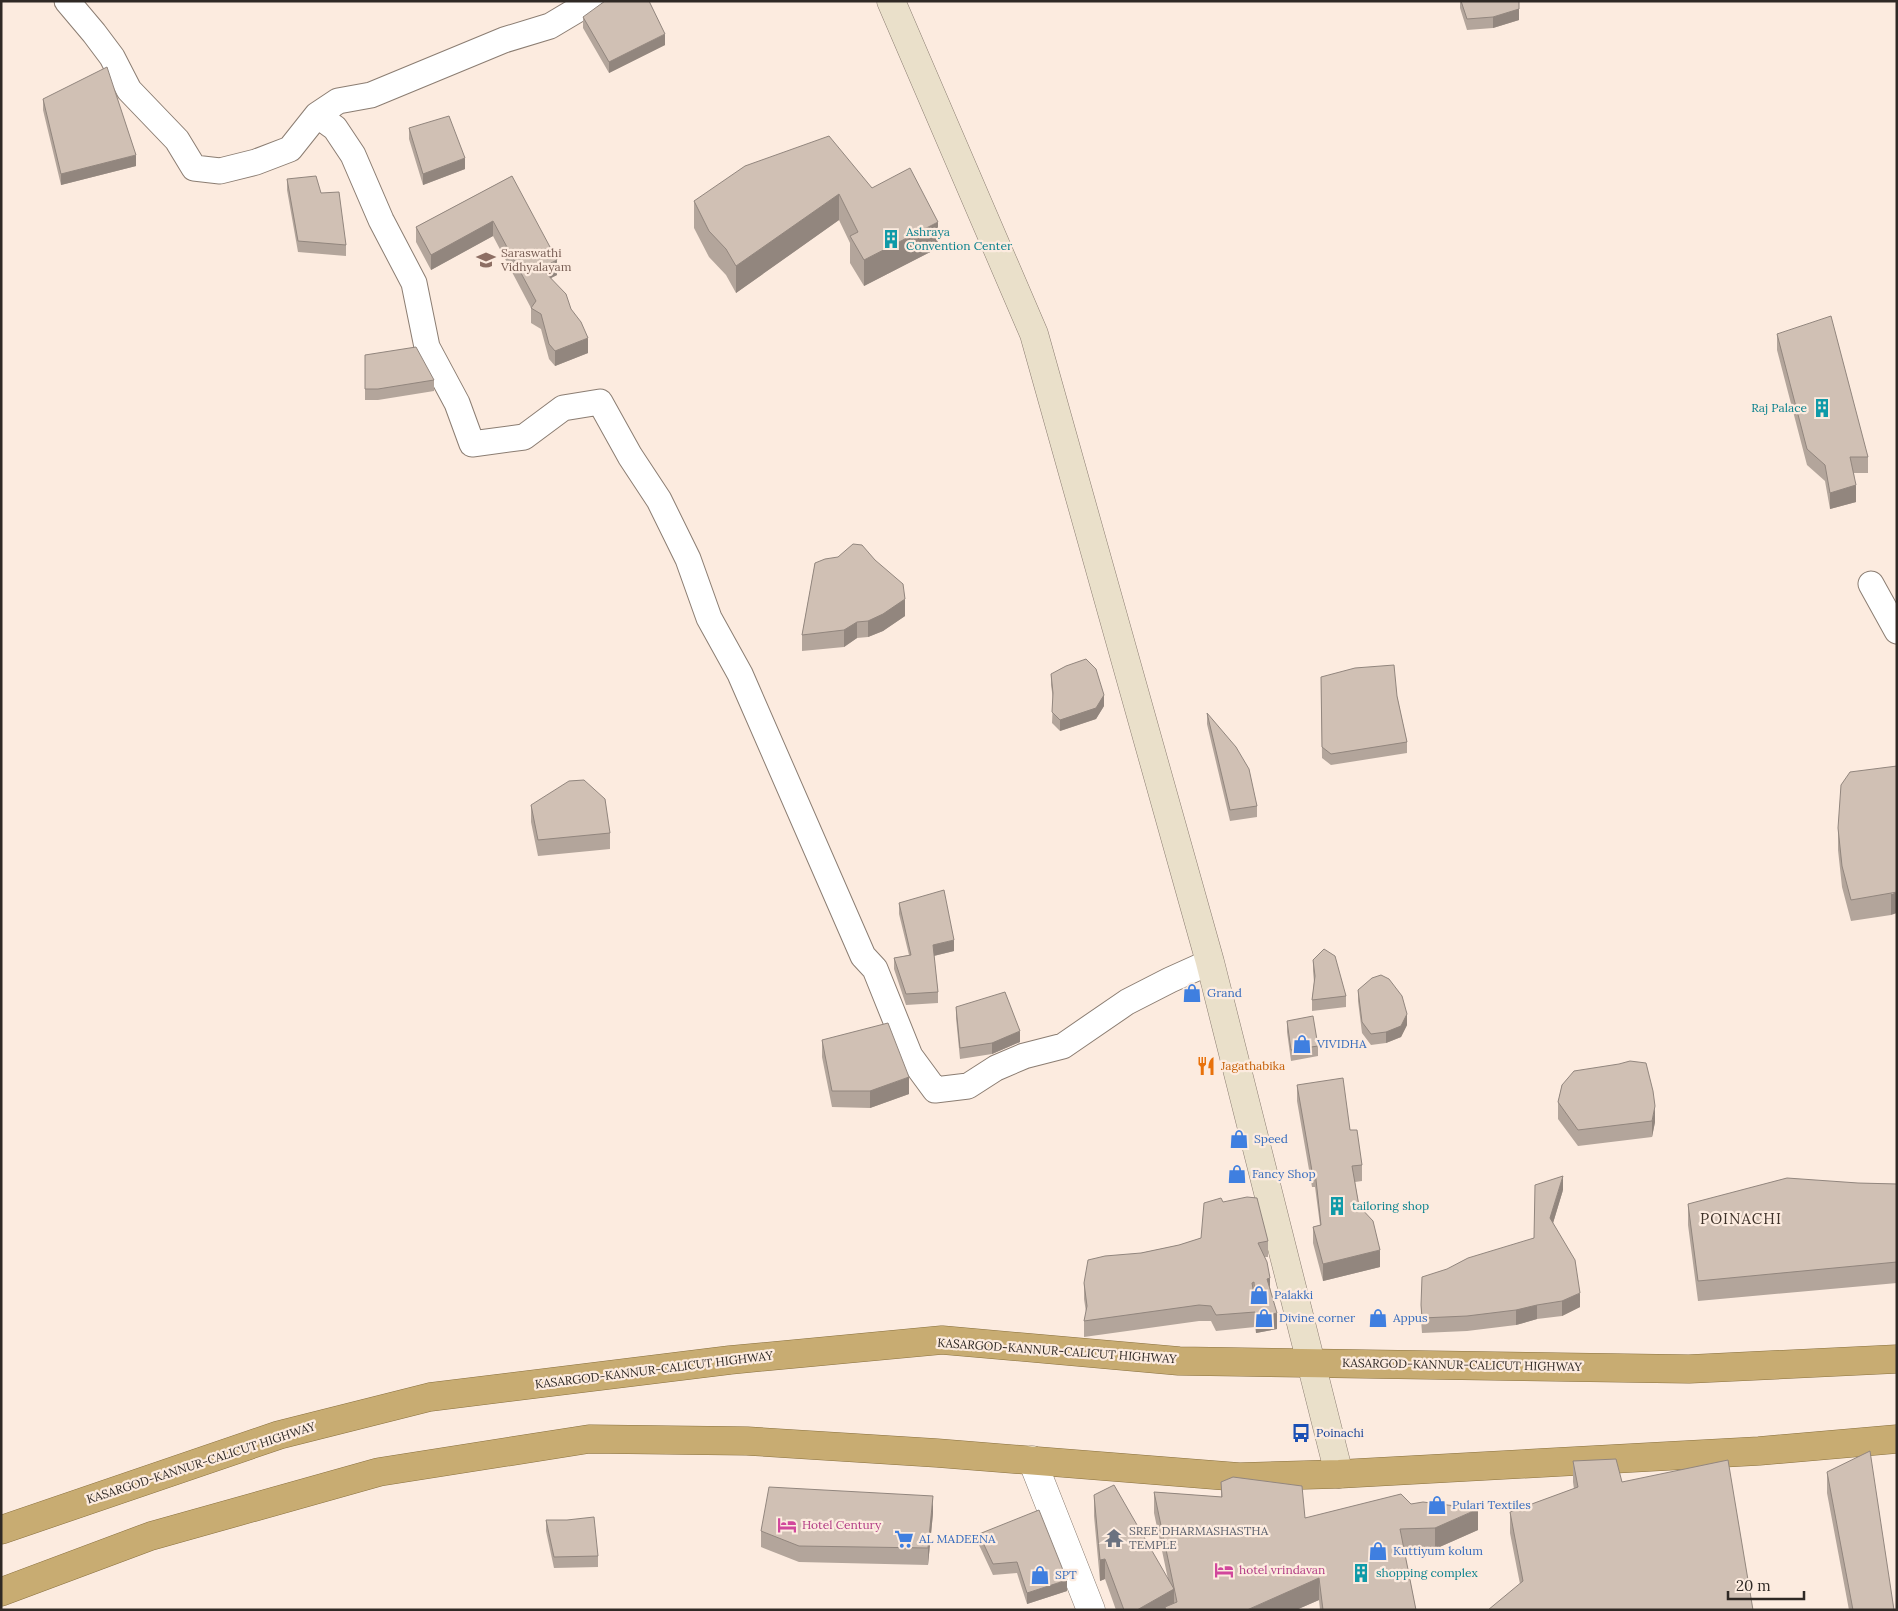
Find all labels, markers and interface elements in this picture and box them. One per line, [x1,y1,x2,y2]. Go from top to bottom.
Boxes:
place label: Ashraya Convention Center [905,224,1013,253]
building icon: Ashraya Convention Center [880,228,902,250]
place label: Saraswathi Vidhyalayam [500,245,572,274]
school or university icon: Saraswathi Vidhyalayam [475,249,497,271]
building icon: Raj Palace [1811,397,1833,419]
place label: Raj Palace [1751,400,1807,415]
shop icon: Grand [1181,982,1203,1004]
place label: Grand [1207,985,1242,1000]
shop icon: VIVIDHA [1291,1033,1313,1055]
place label: VIVIDHA [1316,1036,1367,1051]
restaurant icon: Jagathabika [1195,1055,1217,1077]
place label: Jagathabika [1220,1058,1285,1073]
shop icon: Speed [1228,1128,1250,1150]
place label: Speed [1254,1131,1288,1146]
shop icon: Fancy Shop [1226,1163,1248,1185]
place label: Fancy Shop [1252,1166,1316,1181]
building icon: tailoring shop [1326,1195,1348,1217]
place label: tailoring shop [1352,1198,1429,1213]
district label: POINACHI [1700,1209,1782,1228]
shop icon: Palakki [1248,1284,1270,1306]
place label: Palakki [1274,1287,1313,1302]
shop icon: Divine corner [1253,1307,1275,1329]
shop icon: Appus [1367,1307,1389,1329]
place label: Divine corner [1279,1310,1356,1325]
place label: Appus [1392,1310,1428,1325]
street label: KASARGOD-KANNUR-CALICUT HIGHWAY [937,1335,1178,1366]
street label: KASARGOD-KANNUR-CALICUT HIGHWAY [534,1347,774,1392]
street label: KASARGOD-KANNUR-CALICUT HIGHWAY [1342,1355,1582,1374]
street label: KASARGOD-KANNUR-CALICUT HIGHWAY [85,1418,318,1507]
bus stop icon: Poinachi [1290,1422,1312,1444]
place label: Poinachi [1316,1425,1364,1440]
shop icon: Pulari Textiles [1426,1494,1448,1516]
place label: Pulari Textiles [1452,1497,1531,1512]
hotel icon: Hotel Century [776,1514,798,1536]
place label: Hotel Century [802,1517,882,1532]
place label: SREE DHARMASHASTHA TEMPLE [1129,1523,1269,1552]
temple icon: SREE DHARMASHASTHA TEMPLE [1103,1527,1125,1549]
supermarket icon: AL MADEENA [893,1528,915,1550]
place label: AL MADEENA [918,1531,996,1546]
shop icon: Kuttiyum kolum [1367,1540,1389,1562]
place label: Kuttiyum kolum [1393,1543,1483,1558]
hotel icon: hotel vrindavan [1213,1559,1235,1581]
place label: hotel vrindavan [1239,1562,1325,1577]
building icon: shopping complex [1350,1562,1372,1584]
shop icon: SPT [1029,1564,1051,1586]
place label: shopping complex [1376,1565,1478,1580]
place label: SPT [1055,1567,1077,1582]
scale bar [1728,1568,1804,1600]
text: 20 m [1736,1576,1771,1595]

